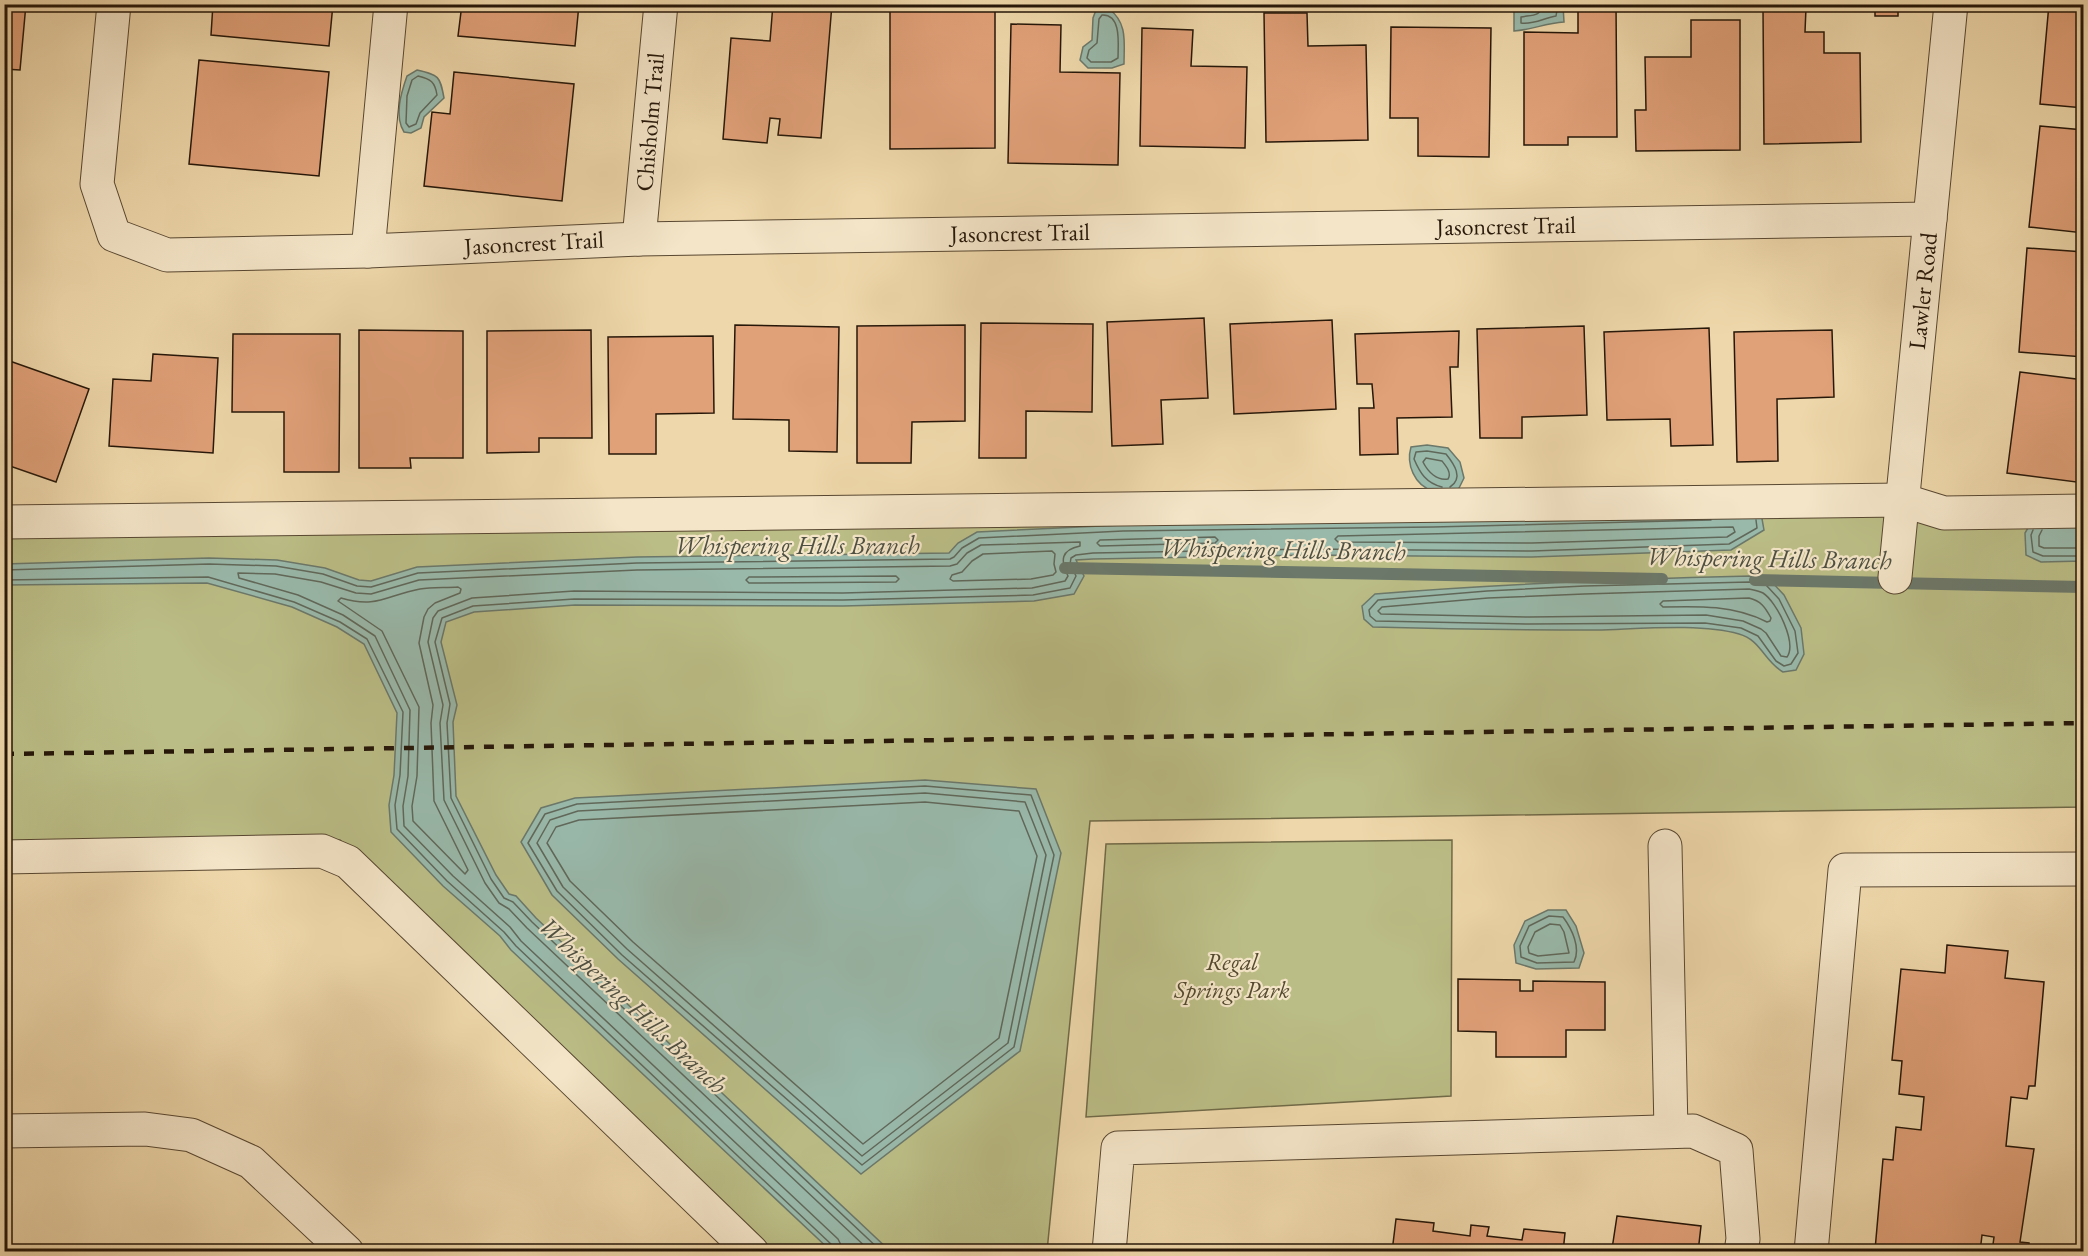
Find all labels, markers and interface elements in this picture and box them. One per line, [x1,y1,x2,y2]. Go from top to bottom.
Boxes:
street label: Chisholm Trail [628,51,671,193]
street label: Jasoncrest Trail [1434,209,1576,242]
street label: Jasoncrest Trail [948,216,1090,249]
street label: Jasoncrest Trail [461,223,605,262]
street label: Lawler Road [1901,230,1944,351]
water label: Whispering Hills Branch [674,528,920,562]
water label: Whispering Hills Branch [1160,530,1406,568]
water label: Whispering Hills Branch [1646,539,1892,577]
water label: Whispering Hills Branch [532,909,735,1101]
park label: Regal Springs Park [1173,946,1290,1005]

